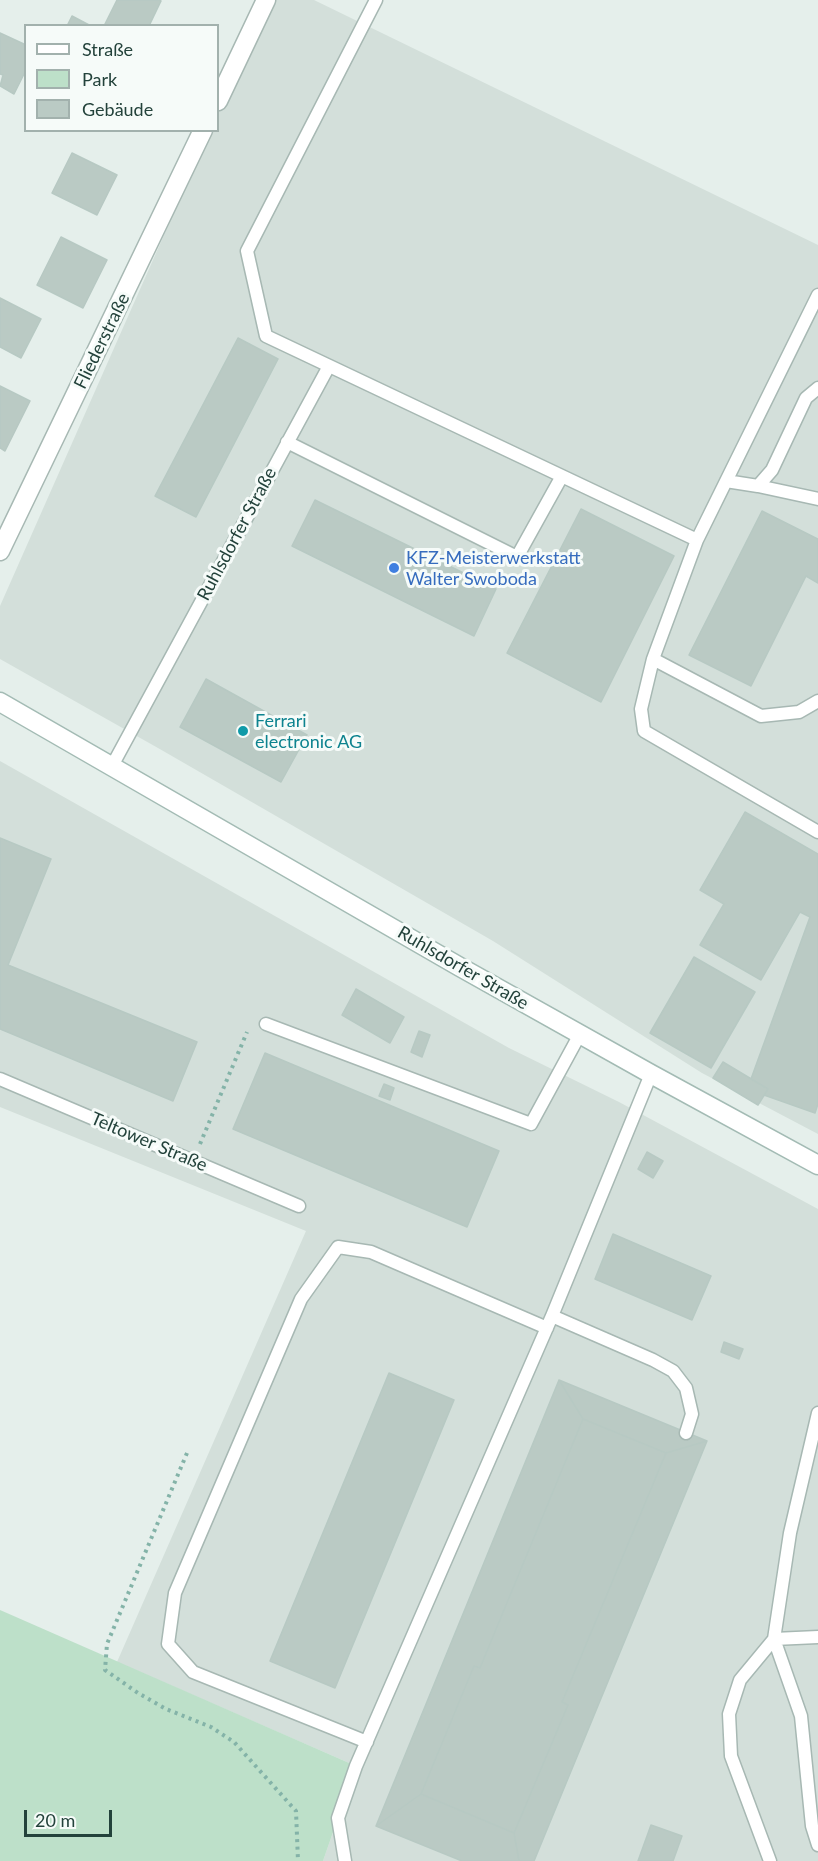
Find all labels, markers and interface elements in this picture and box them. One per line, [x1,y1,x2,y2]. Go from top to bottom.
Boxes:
legend [24,24,219,132]
text: Straße [82,38,133,60]
text: Park [82,68,117,90]
text: Gebäude [82,98,153,120]
street label: Fliederstraße [70,290,134,392]
street label: Ruhlsdorfer Straße [193,464,281,604]
place label: KFZ-Meisterwerkstatt Walter Swoboda [406,547,581,590]
marker: KFZ-Meisterwerkstatt Walter Swoboda [387,561,401,575]
place label: Ferrari electronic AG [255,710,362,752]
marker: Ferrari electronic AG [236,724,250,738]
street label: Ruhlsdorfer Straße [394,922,532,1014]
street label: Teltower Straße [88,1108,210,1176]
scale bar [27,1798,116,1836]
text: 20 m [35,1809,75,1831]

